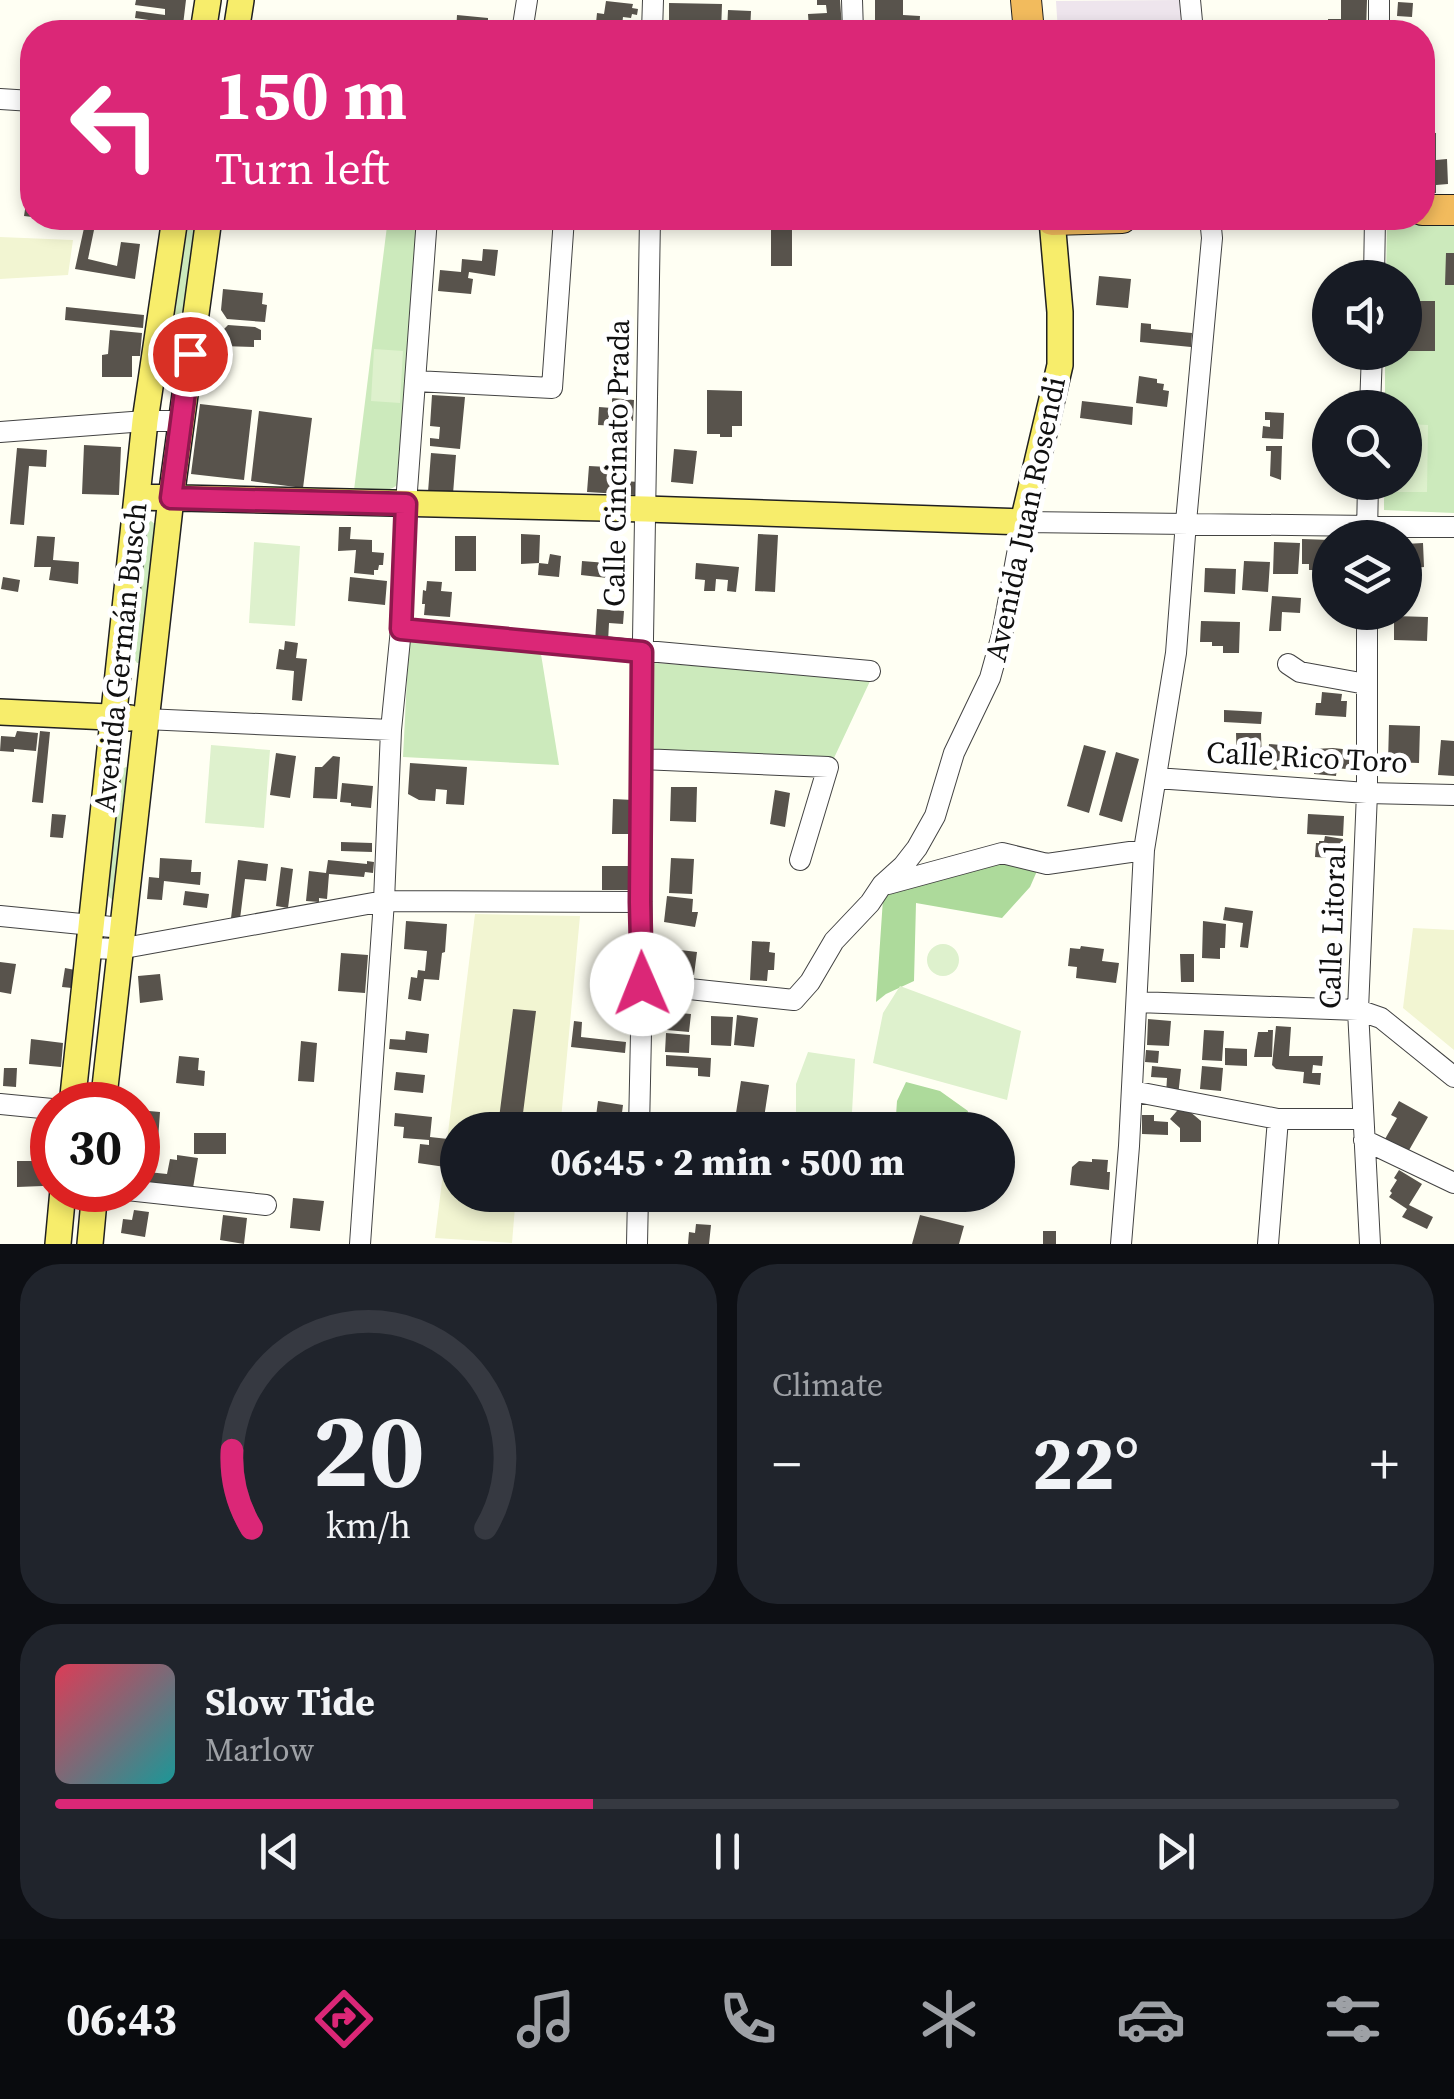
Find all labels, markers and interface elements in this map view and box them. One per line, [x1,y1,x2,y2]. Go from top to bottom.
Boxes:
text: 150 m [215,46,407,142]
icon: left [50,60,180,190]
text: Turn left [215,137,389,199]
map controls [1312,260,1422,630]
button: sound [1312,260,1422,370]
pin [148,312,233,397]
street label: Calle Cincinato Prada [593,318,639,607]
icon: arrive [163,327,218,382]
street label: Avenida Juan Rosendi [975,373,1075,665]
button: search [1312,390,1422,500]
street label: Avenida Germán Busch [83,500,157,814]
button: layers [1312,520,1422,630]
street label: Calle Rico Toro [1205,731,1409,783]
street label: Calle Litoral [1309,844,1355,1010]
position arrow [590,932,694,1036]
speed limit sign: 30 [30,1082,160,1212]
text: 06:45 · 2 min · 500 m [550,1136,905,1188]
text: Climate [772,1363,883,1407]
text: 20 [312,1378,425,1521]
text: 22° [1032,1411,1139,1514]
text: − [772,1426,801,1501]
text: + [1370,1426,1399,1501]
text: km/h [326,1501,411,1550]
text: Slow Tide [205,1676,375,1728]
text: Marlow [205,1728,314,1772]
icon: previous [252,1824,307,1879]
icon: pause [700,1824,755,1879]
icon: next [1148,1824,1203,1879]
icon: directions [309,1984,379,2054]
icon: music [511,1984,581,2054]
icon: phone [713,1984,783,2054]
icon: climate [914,1984,984,2054]
icon: car [1116,1984,1186,2054]
icon: filters [1318,1984,1388,2054]
text: 06:43 [66,1988,177,2050]

